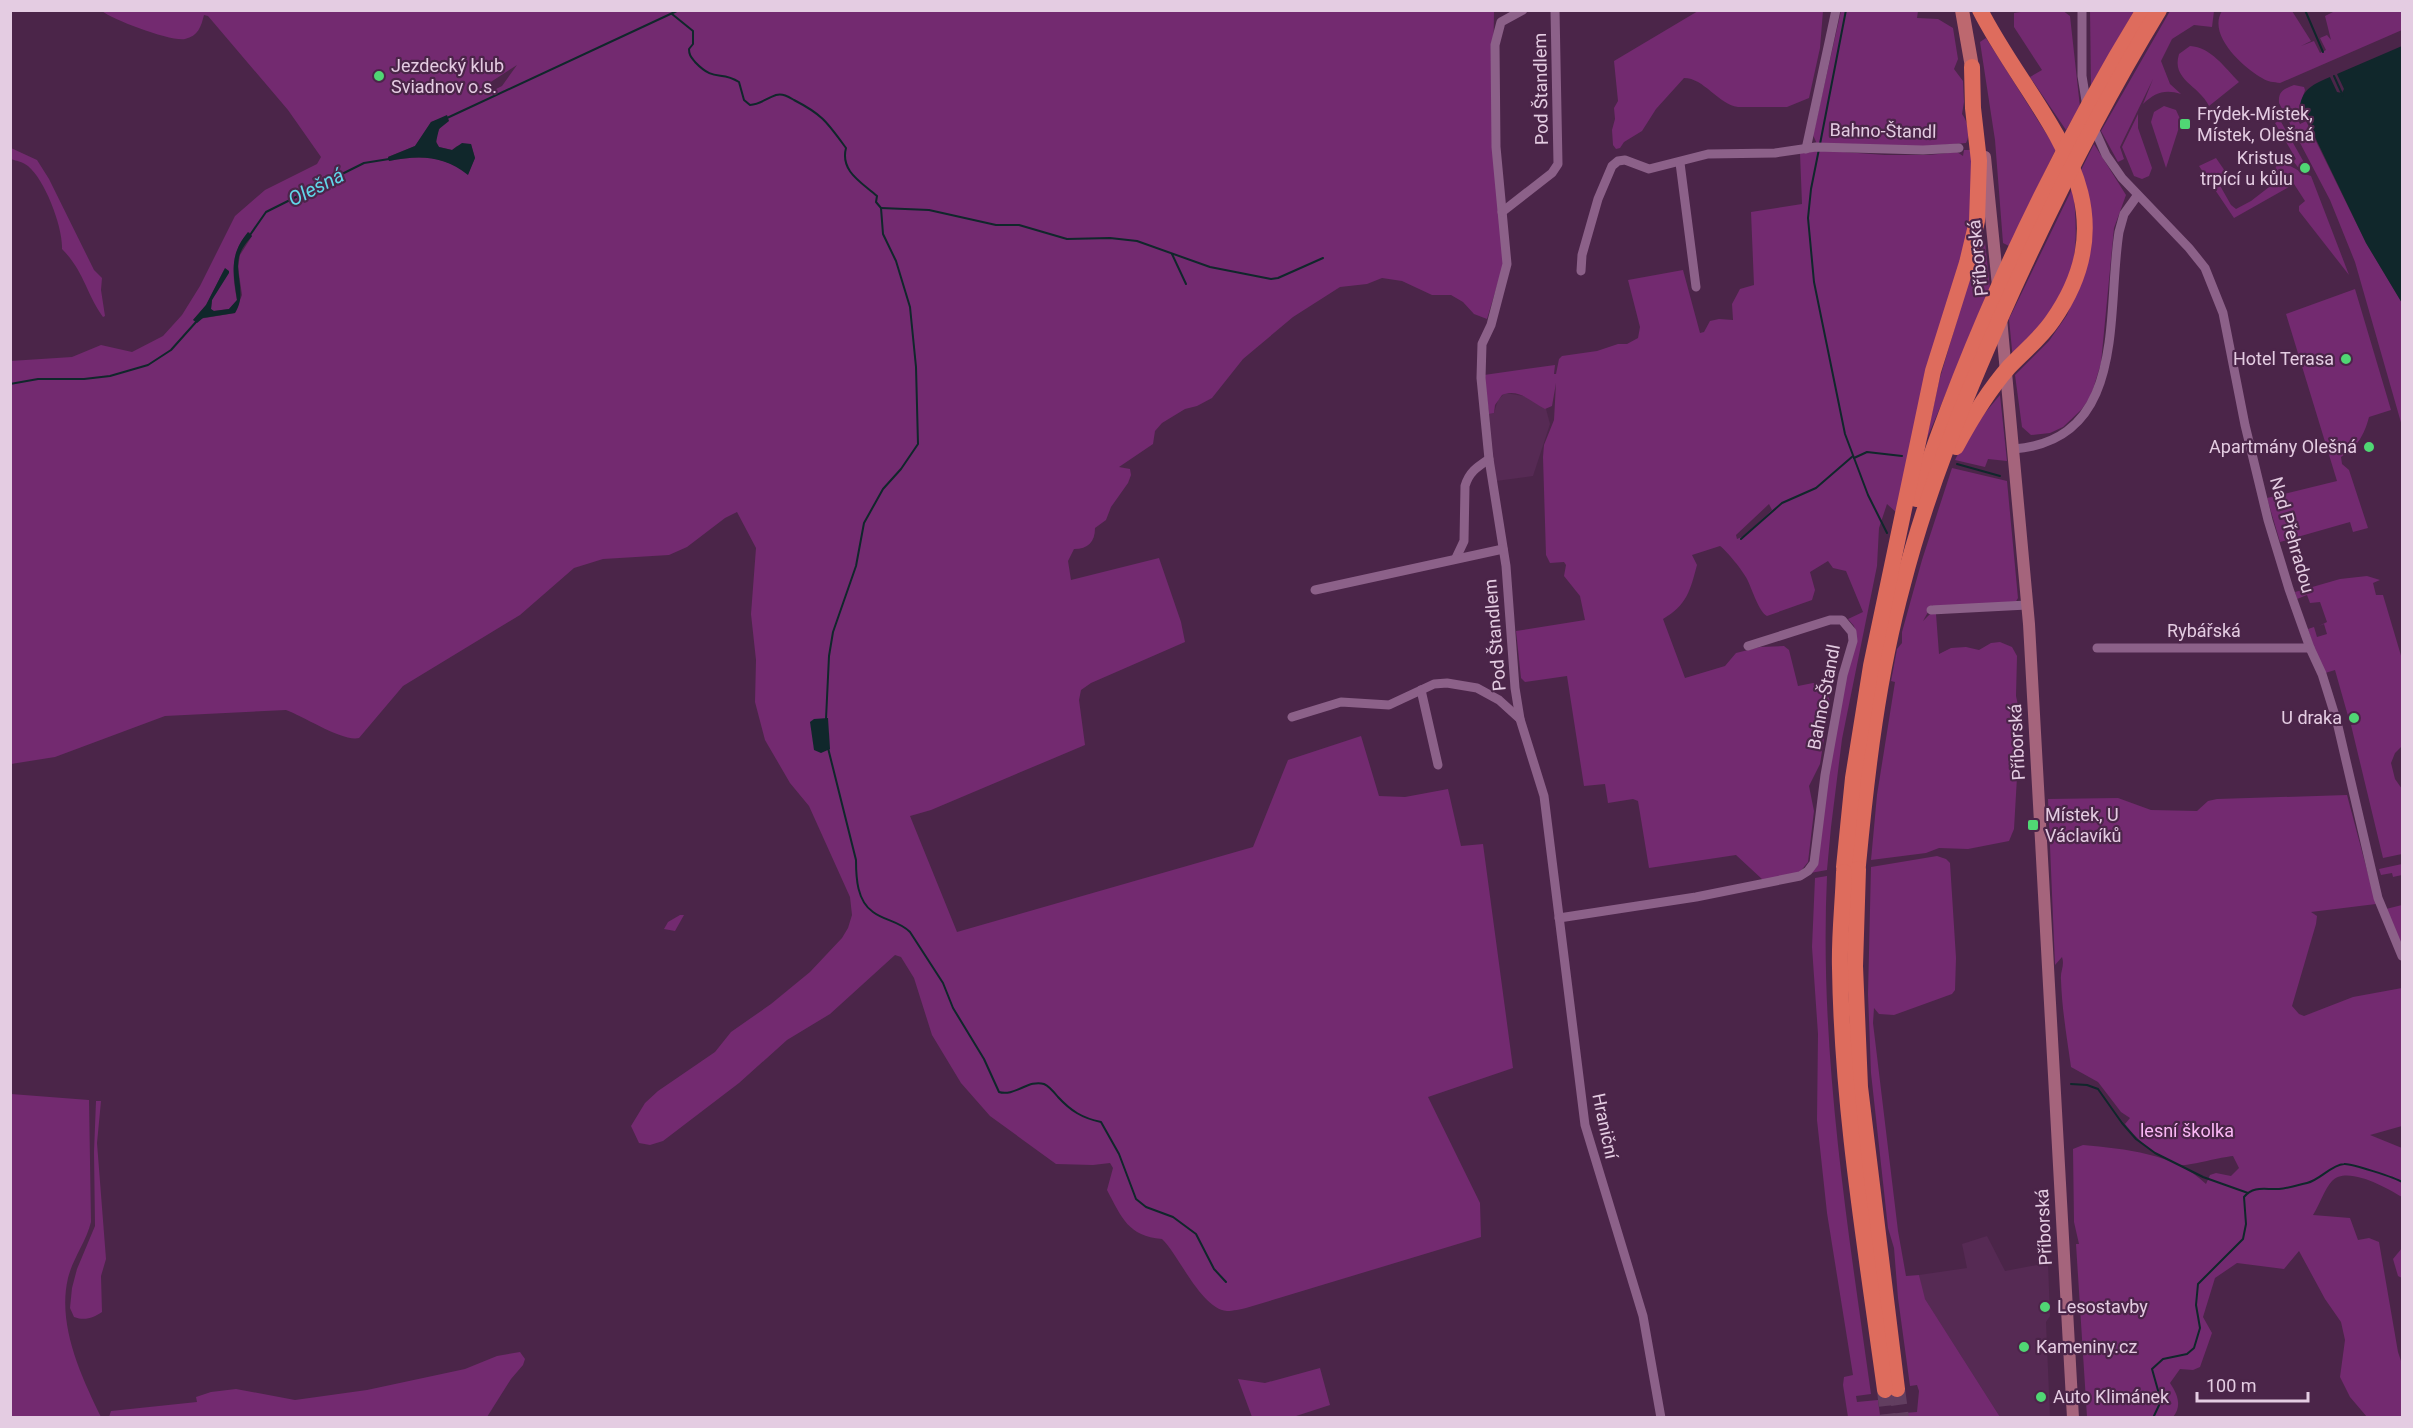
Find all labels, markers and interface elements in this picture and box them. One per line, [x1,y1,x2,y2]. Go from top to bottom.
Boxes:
street label: Pod Štandlem [1529,33,1552,145]
place label: Jezdecký klub Sviadnov o.s. [391,55,504,97]
marker: Jezdecký klub Sviadnov o.s. [372,69,386,83]
place label: Frýdek-Místek, Místek, Olešná [2197,103,2314,145]
marker: Frýdek-Místek, Místek, Olešná [2178,117,2192,131]
street label: Bahno-Štandl [1829,119,1937,142]
place label: Kristus trpící u kůlu [2200,147,2293,189]
marker: Kristus trpící u kůlu [2298,161,2312,175]
water label: Olešná [284,163,348,211]
street label: Příborská [1963,219,1992,297]
place label: Hotel Terasa [2233,348,2334,369]
marker: Hotel Terasa [2339,352,2353,366]
place label: Apartmány Olešná [2209,436,2357,457]
marker: Apartmány Olešná [2362,440,2376,454]
street label: Nad Přehradou [2266,474,2319,595]
street label: Pod Štandlem [1479,578,1510,692]
street label: Rybářská [2167,620,2241,641]
street label: Bahno-Štandl [1803,642,1844,751]
street label: Příborská [2004,703,2029,781]
place label: U draka [2281,707,2342,728]
marker: U draka [2347,711,2361,725]
place label: Místek, U Václavíků [2045,804,2122,846]
marker: Místek, U Václavíků [2026,818,2040,832]
street label: Hraniční [1588,1091,1623,1161]
park label: lesní školka [2140,1120,2234,1141]
street label: Příborská [2031,1188,2056,1266]
place label: Lesostavby [2057,1296,2148,1317]
marker: Lesostavby [2038,1300,2052,1314]
place label: Kameniny.cz [2036,1336,2137,1357]
marker: Kameniny.cz [2017,1340,2031,1354]
scale bar [2197,1365,2308,1403]
text: 100 m [2206,1375,2257,1396]
place label: Auto Klimánek [2053,1386,2170,1407]
marker: Auto Klimánek [2034,1390,2048,1404]

